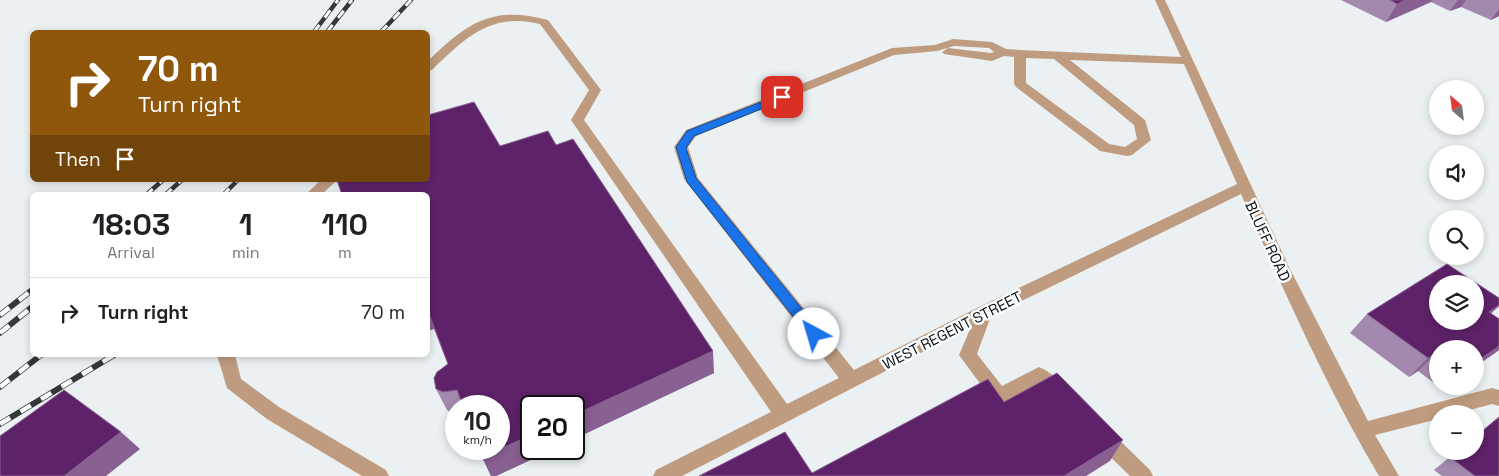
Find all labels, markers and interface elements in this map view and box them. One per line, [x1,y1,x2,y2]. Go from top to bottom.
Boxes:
text: 70 m [138,47,219,91]
icon: right [55,50,120,115]
pin [761,76,803,118]
north arrow [1429,80,1484,135]
map controls [1429,80,1484,460]
icon: arrive [768,83,796,111]
text: Turn right [138,90,241,118]
icon: arrive [111,145,139,173]
button: sound [1429,145,1484,200]
text: Then [55,147,101,172]
street label: BLUFF ROAD [1241,198,1295,284]
text: 18:03 [92,205,170,244]
text: 1 [239,205,253,244]
text: 110 [322,205,368,244]
button: search [1429,210,1484,265]
text: Arrival [107,242,155,263]
text: min [232,242,260,263]
text: m [338,242,352,263]
button: layers [1429,275,1484,330]
street label: WEST REGENT STREET [879,287,1025,373]
icon: right [55,299,83,327]
text: Turn right [98,300,188,325]
text: 70 m [361,300,405,325]
position arrow [787,307,839,359]
button: + [1429,340,1484,395]
speed limit sign: 20 [520,395,585,460]
text: 10 [464,405,491,437]
button: − [1429,405,1484,460]
text: km/h [463,432,492,448]

